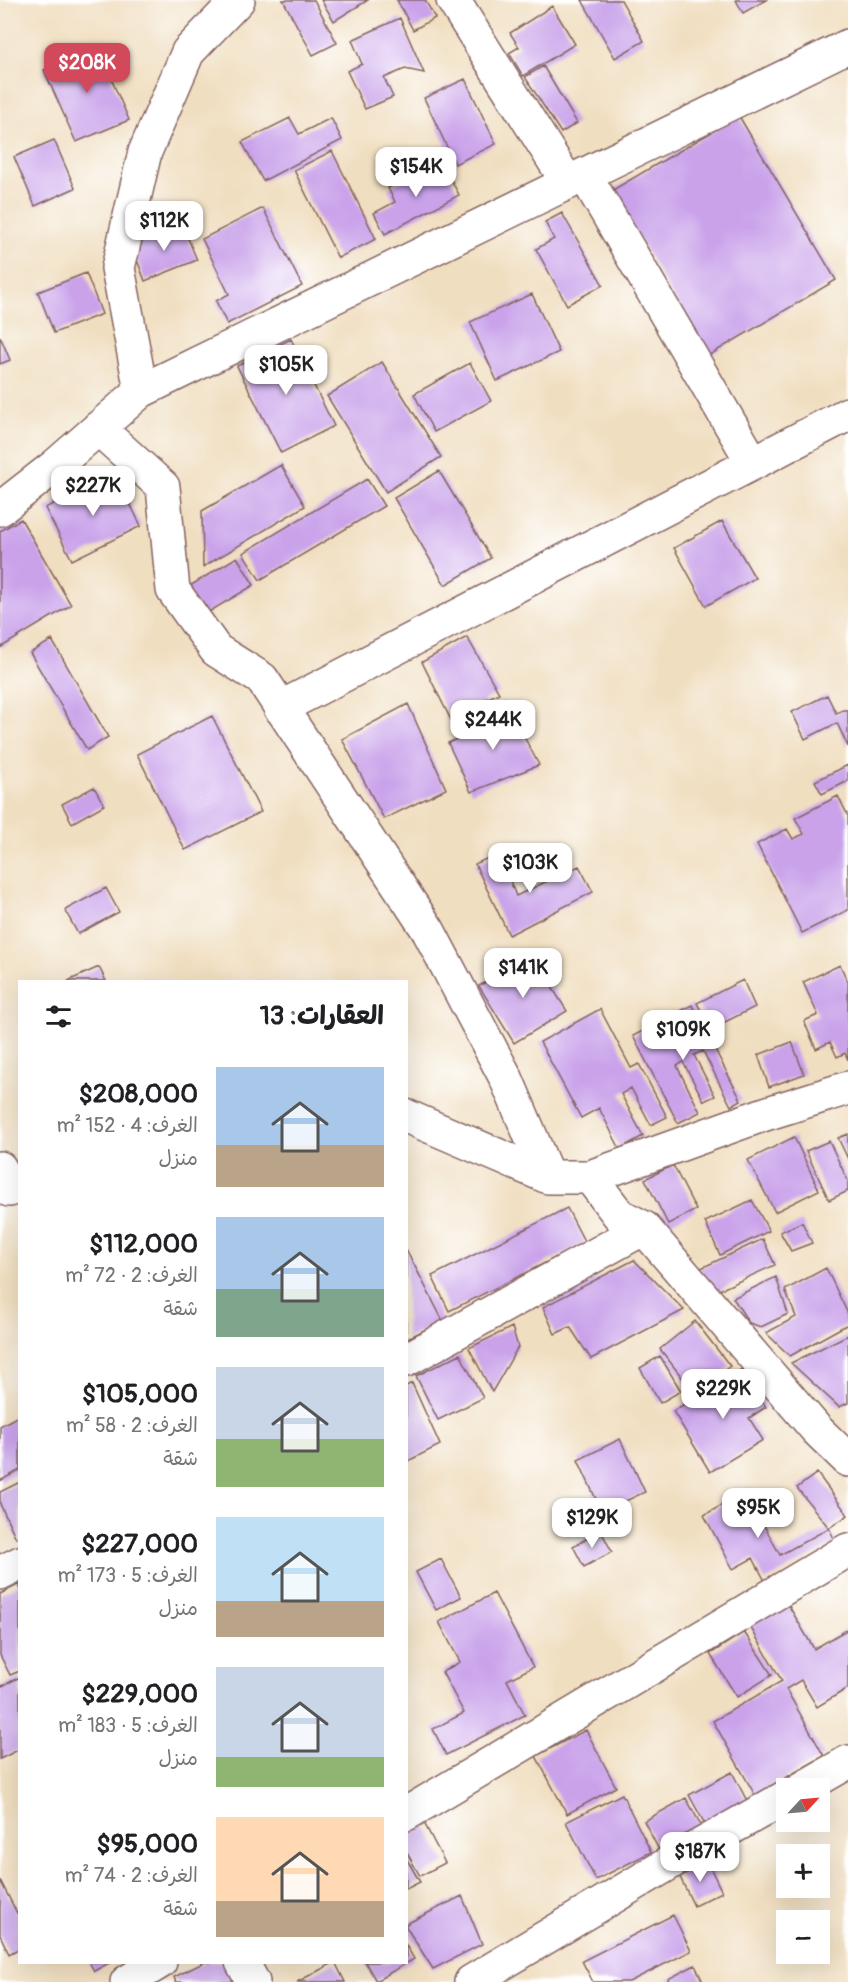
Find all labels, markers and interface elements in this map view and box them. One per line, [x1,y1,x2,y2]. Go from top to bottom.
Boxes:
pin: $208K [45,43,129,94]
text: $208K [58,50,116,75]
pin: $154K [374,147,458,198]
text: $154K [389,154,443,179]
pin: $112K [122,201,206,252]
text: $112K [139,208,189,233]
pin: $105K [244,345,328,396]
text: $105K [258,352,314,377]
pin: $227K [51,466,135,517]
text: $227K [65,473,121,498]
pin: $244K [451,700,535,751]
text: $244K [464,707,522,732]
pin: $103K [488,843,572,894]
text: $103K [502,850,558,875]
pin: $141K [481,948,565,999]
text: $141K [498,955,548,980]
icon: filters [42,1000,75,1033]
text: العقارات: 13 [260,1000,384,1032]
pin: $109K [641,1010,725,1061]
text: $109K [656,1017,710,1042]
text: $208,000 [79,1078,198,1110]
icon: home [264,1091,336,1163]
text: الغرف: 4 · 152 m² [57,1113,198,1138]
text: منزل [159,1146,198,1171]
text: $112,000 [89,1228,198,1260]
icon: home [264,1241,336,1313]
text: الغرف: 2 · 72 m² [65,1263,198,1288]
text: شقة [163,1296,198,1321]
pin: $229K [681,1369,765,1420]
text: $229K [695,1376,751,1401]
text: $105,000 [82,1378,198,1410]
icon: home [264,1391,336,1463]
text: الغرف: 2 · 58 m² [66,1413,198,1438]
text: شقة [163,1446,198,1471]
pin: $95K [722,1488,794,1539]
text: $95K [736,1495,780,1520]
pin: $129K [550,1498,634,1549]
text: $129K [566,1505,618,1530]
text: $227,000 [81,1528,198,1560]
icon: home [264,1541,336,1613]
text: الغرف: 5 · 173 m² [58,1563,198,1588]
text: منزل [159,1596,198,1621]
text: $229,000 [82,1678,198,1710]
icon: home [264,1691,336,1763]
text: الغرف: 5 · 183 m² [58,1713,198,1738]
text: منزل [159,1746,198,1771]
north arrow [776,1778,830,1832]
map controls [776,1778,830,1964]
text: $95,000 [97,1828,198,1860]
pin: $187K [658,1832,742,1883]
text: $187K [674,1839,726,1864]
icon: home [264,1841,336,1913]
button: + [776,1844,830,1898]
text: الغرف: 2 · 74 m² [65,1863,198,1888]
text: شقة [163,1896,198,1921]
button: − [776,1910,830,1964]

